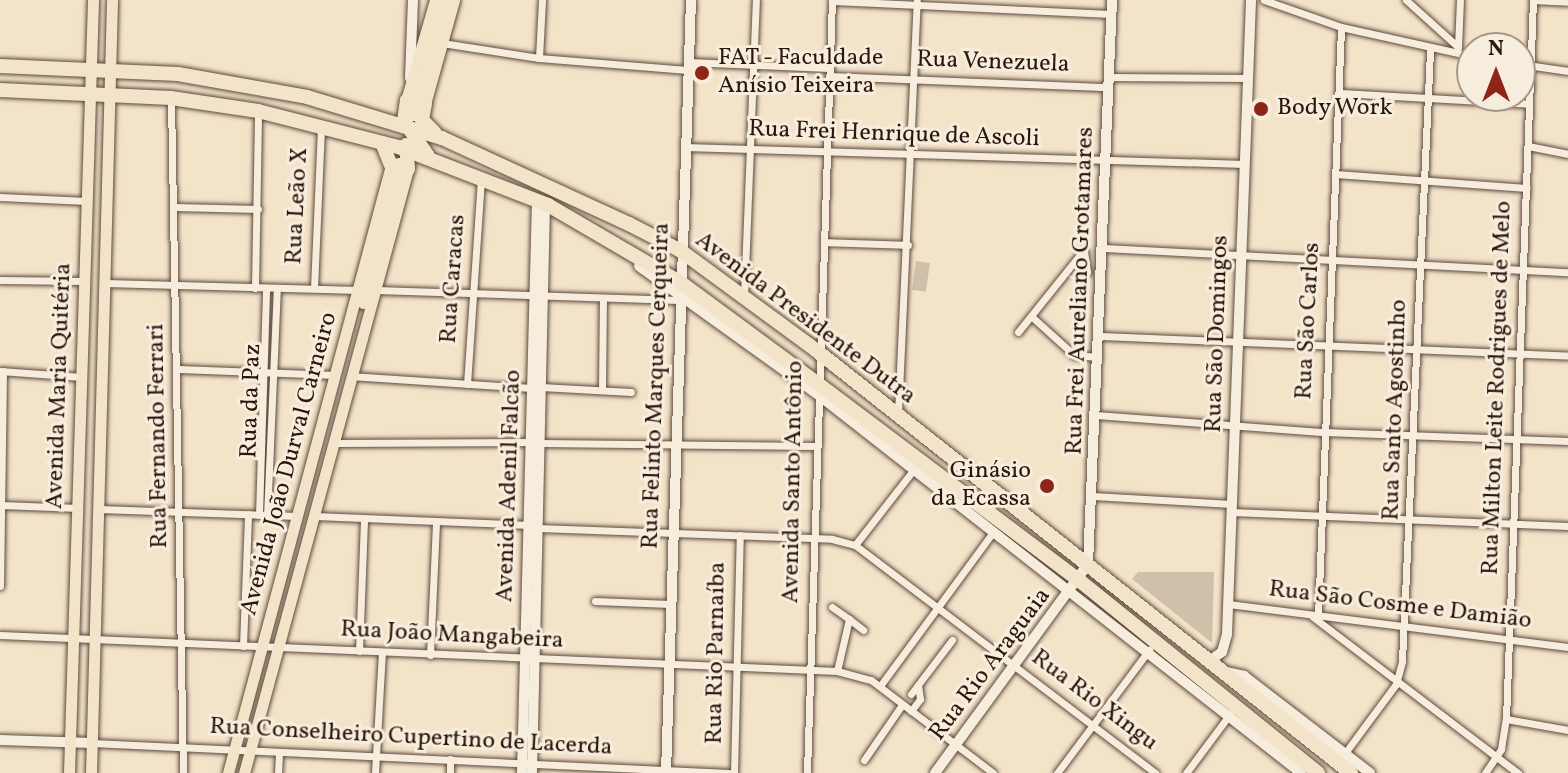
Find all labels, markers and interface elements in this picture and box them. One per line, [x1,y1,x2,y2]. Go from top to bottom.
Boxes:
north arrow [1456,32,1536,112]
text: N [1488,34,1504,65]
place label: FAT - Faculdade Anísio Teixeira [718,45,885,101]
street label: Rua Venezuela [916,46,1070,80]
marker: FAT - Faculdade Anísio Teixeira [693,64,711,82]
place label: Body Work [1277,95,1394,123]
marker: Body Work [1252,100,1270,118]
street label: Rua Frei Henrique de Ascoli [748,116,1040,154]
street label: Rua Frei Aureliano Grotamares [1061,127,1101,455]
street label: Rua Leão X [281,147,315,265]
street label: Rua Milton Leite Rodrigues de Melo [1477,200,1519,576]
street label: Rua Caracas [435,214,473,344]
street label: Rua Felinto Marques Cerqueira [637,222,677,550]
street label: Avenida Presidente Dutra [689,227,921,411]
street label: Rua São Domingos [1200,235,1236,433]
street label: Rua São Carlos [1291,242,1327,400]
street label: Avenida Maria Quitéria [41,262,79,510]
street label: Rua Santo Agostinho [1378,299,1414,521]
street label: Avenida João Durval Carneiro [236,309,344,619]
street label: Rua Fernando Ferrari [143,323,175,549]
street label: Rua da Paz [236,343,268,459]
street label: Avenida Santo Antônio [777,360,811,604]
street label: Avenida Adenil Falcão [492,369,528,603]
place label: Ginásio da Ecassa [931,458,1031,514]
marker: Ginásio da Ecassa [1038,477,1056,495]
street label: Rua Rio Parnaíba [701,562,733,744]
street label: Rua São Cosme e Damião [1267,576,1533,636]
street label: Rua Rio Araguaia [924,583,1058,747]
street label: Rua João Mangabeira [340,616,564,656]
street label: Rua Rio Xingu [1025,644,1163,758]
street label: Rua Conselheiro Cupertino de Lacerda [209,713,613,763]

